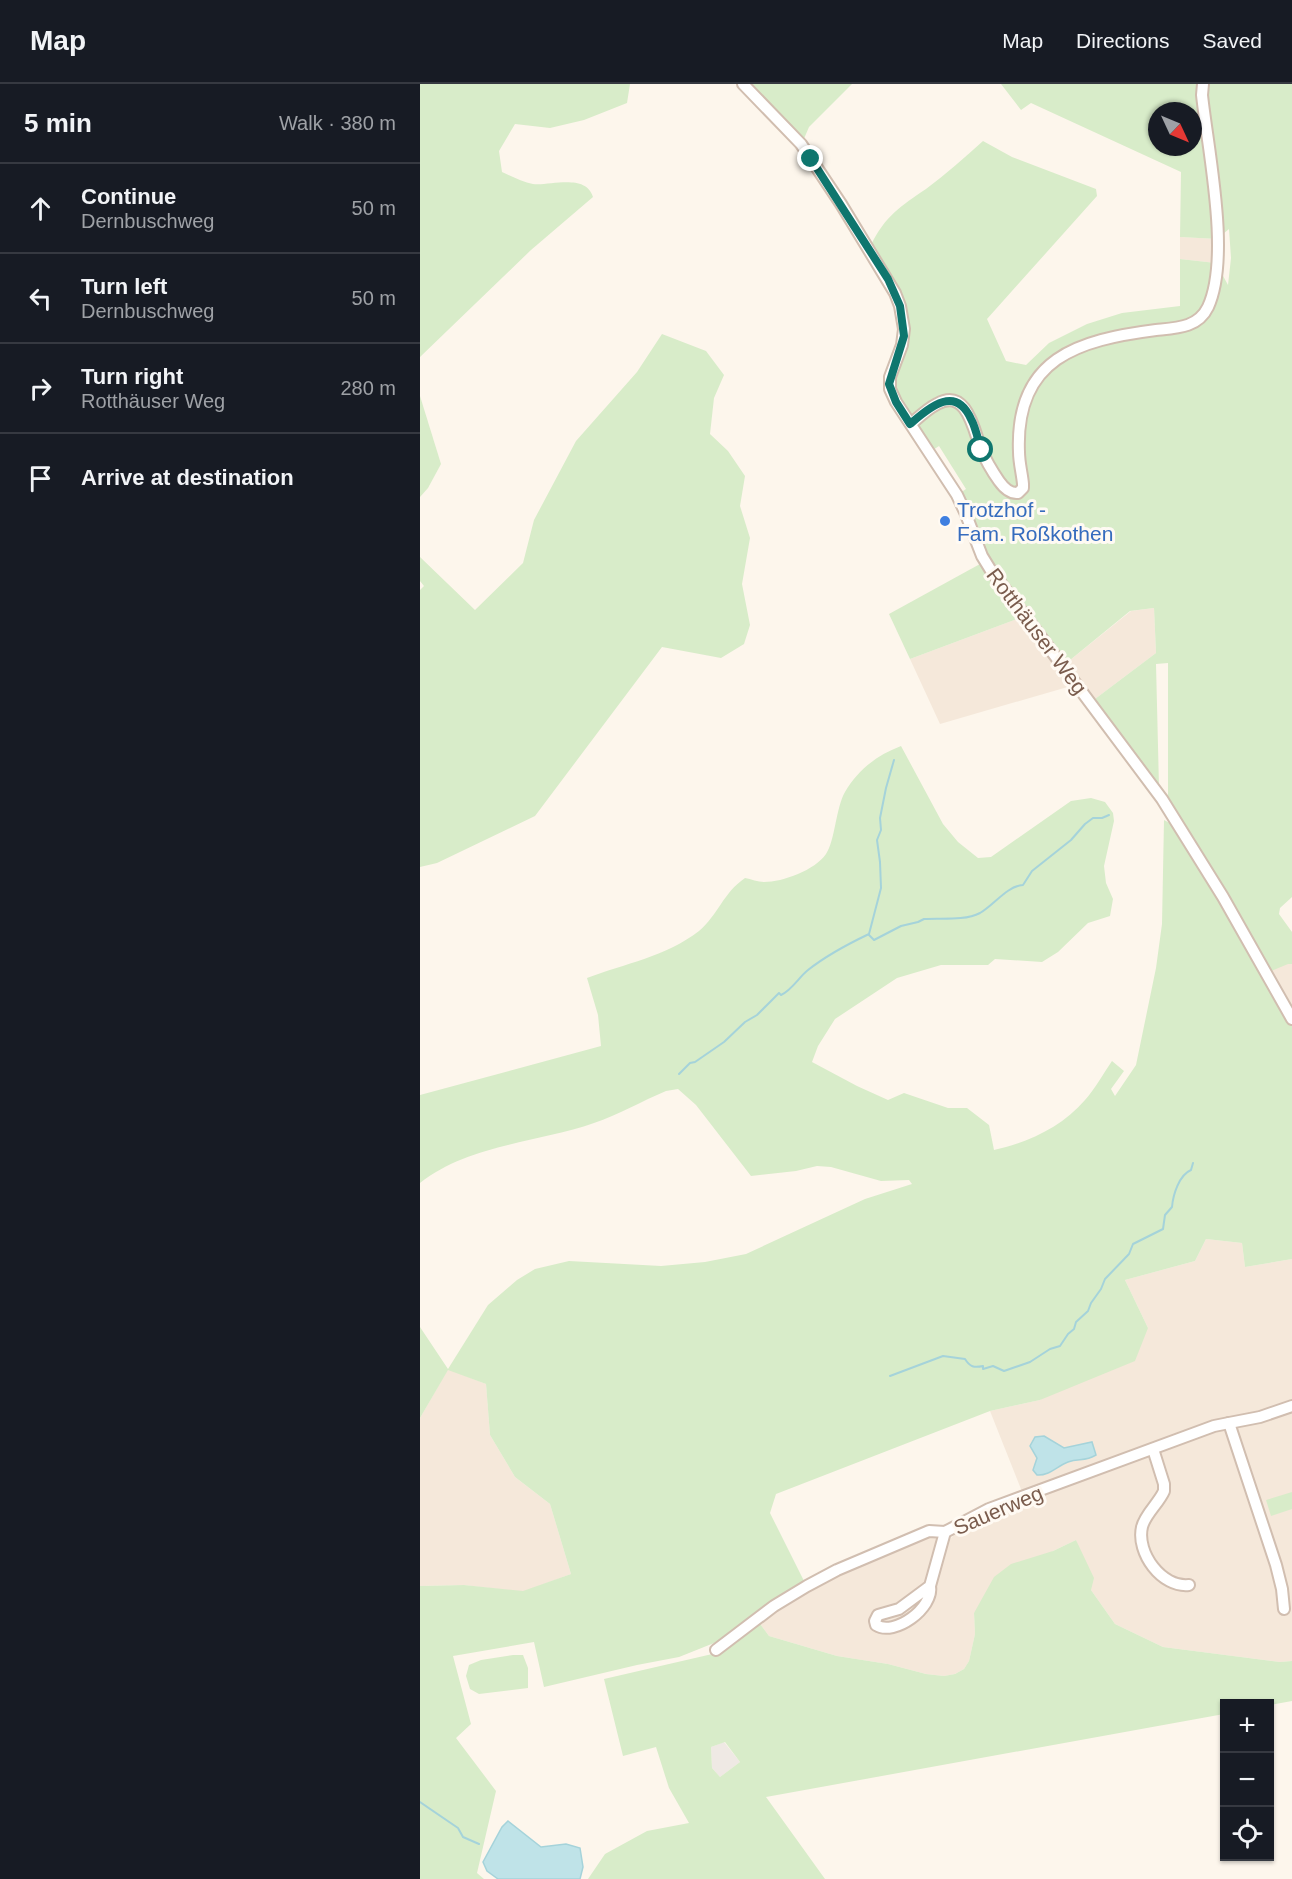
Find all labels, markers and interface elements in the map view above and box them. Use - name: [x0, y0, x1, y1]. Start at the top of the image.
- text: Map: [30, 25, 86, 56]
- text: Map: [1002, 29, 1043, 52]
- text: Directions: [1076, 29, 1169, 52]
- text: Saved: [1202, 29, 1262, 52]
- north arrow: [1148, 102, 1202, 156]
- text: 5 min: [24, 108, 92, 138]
- text: Walk · 380 m: [279, 112, 396, 134]
- route end: [797, 145, 823, 171]
- text: Continue: [81, 184, 176, 209]
- icon: ahead: [24, 192, 57, 225]
- text: 50 m: [352, 197, 396, 219]
- text: Dernbuschweg: [81, 210, 214, 232]
- text: Turn left: [81, 274, 167, 299]
- icon: left: [24, 282, 57, 315]
- text: 50 m: [352, 287, 396, 309]
- text: Dernbuschweg: [81, 300, 214, 322]
- text: Turn right: [81, 364, 183, 389]
- icon: right: [24, 372, 57, 405]
- text: 280 m: [340, 377, 396, 399]
- text: Rotthäuser Weg: [81, 390, 225, 412]
- route start: [967, 436, 993, 462]
- icon: arrive: [24, 462, 57, 495]
- text: Arrive at destination: [81, 465, 294, 490]
- place label: Trotzhof - Fam. Roßkothen: [957, 498, 1113, 545]
- marker: Trotzhof - Fam. Roßkothen: [938, 514, 952, 528]
- street label: Rotthäuser Weg: [982, 564, 1092, 698]
- street label: Sauerweg: [950, 1481, 1046, 1539]
- map controls: [1220, 1699, 1274, 1861]
- button: +: [1220, 1699, 1274, 1753]
- button: −: [1220, 1753, 1274, 1807]
- button: locate: [1220, 1807, 1274, 1861]

